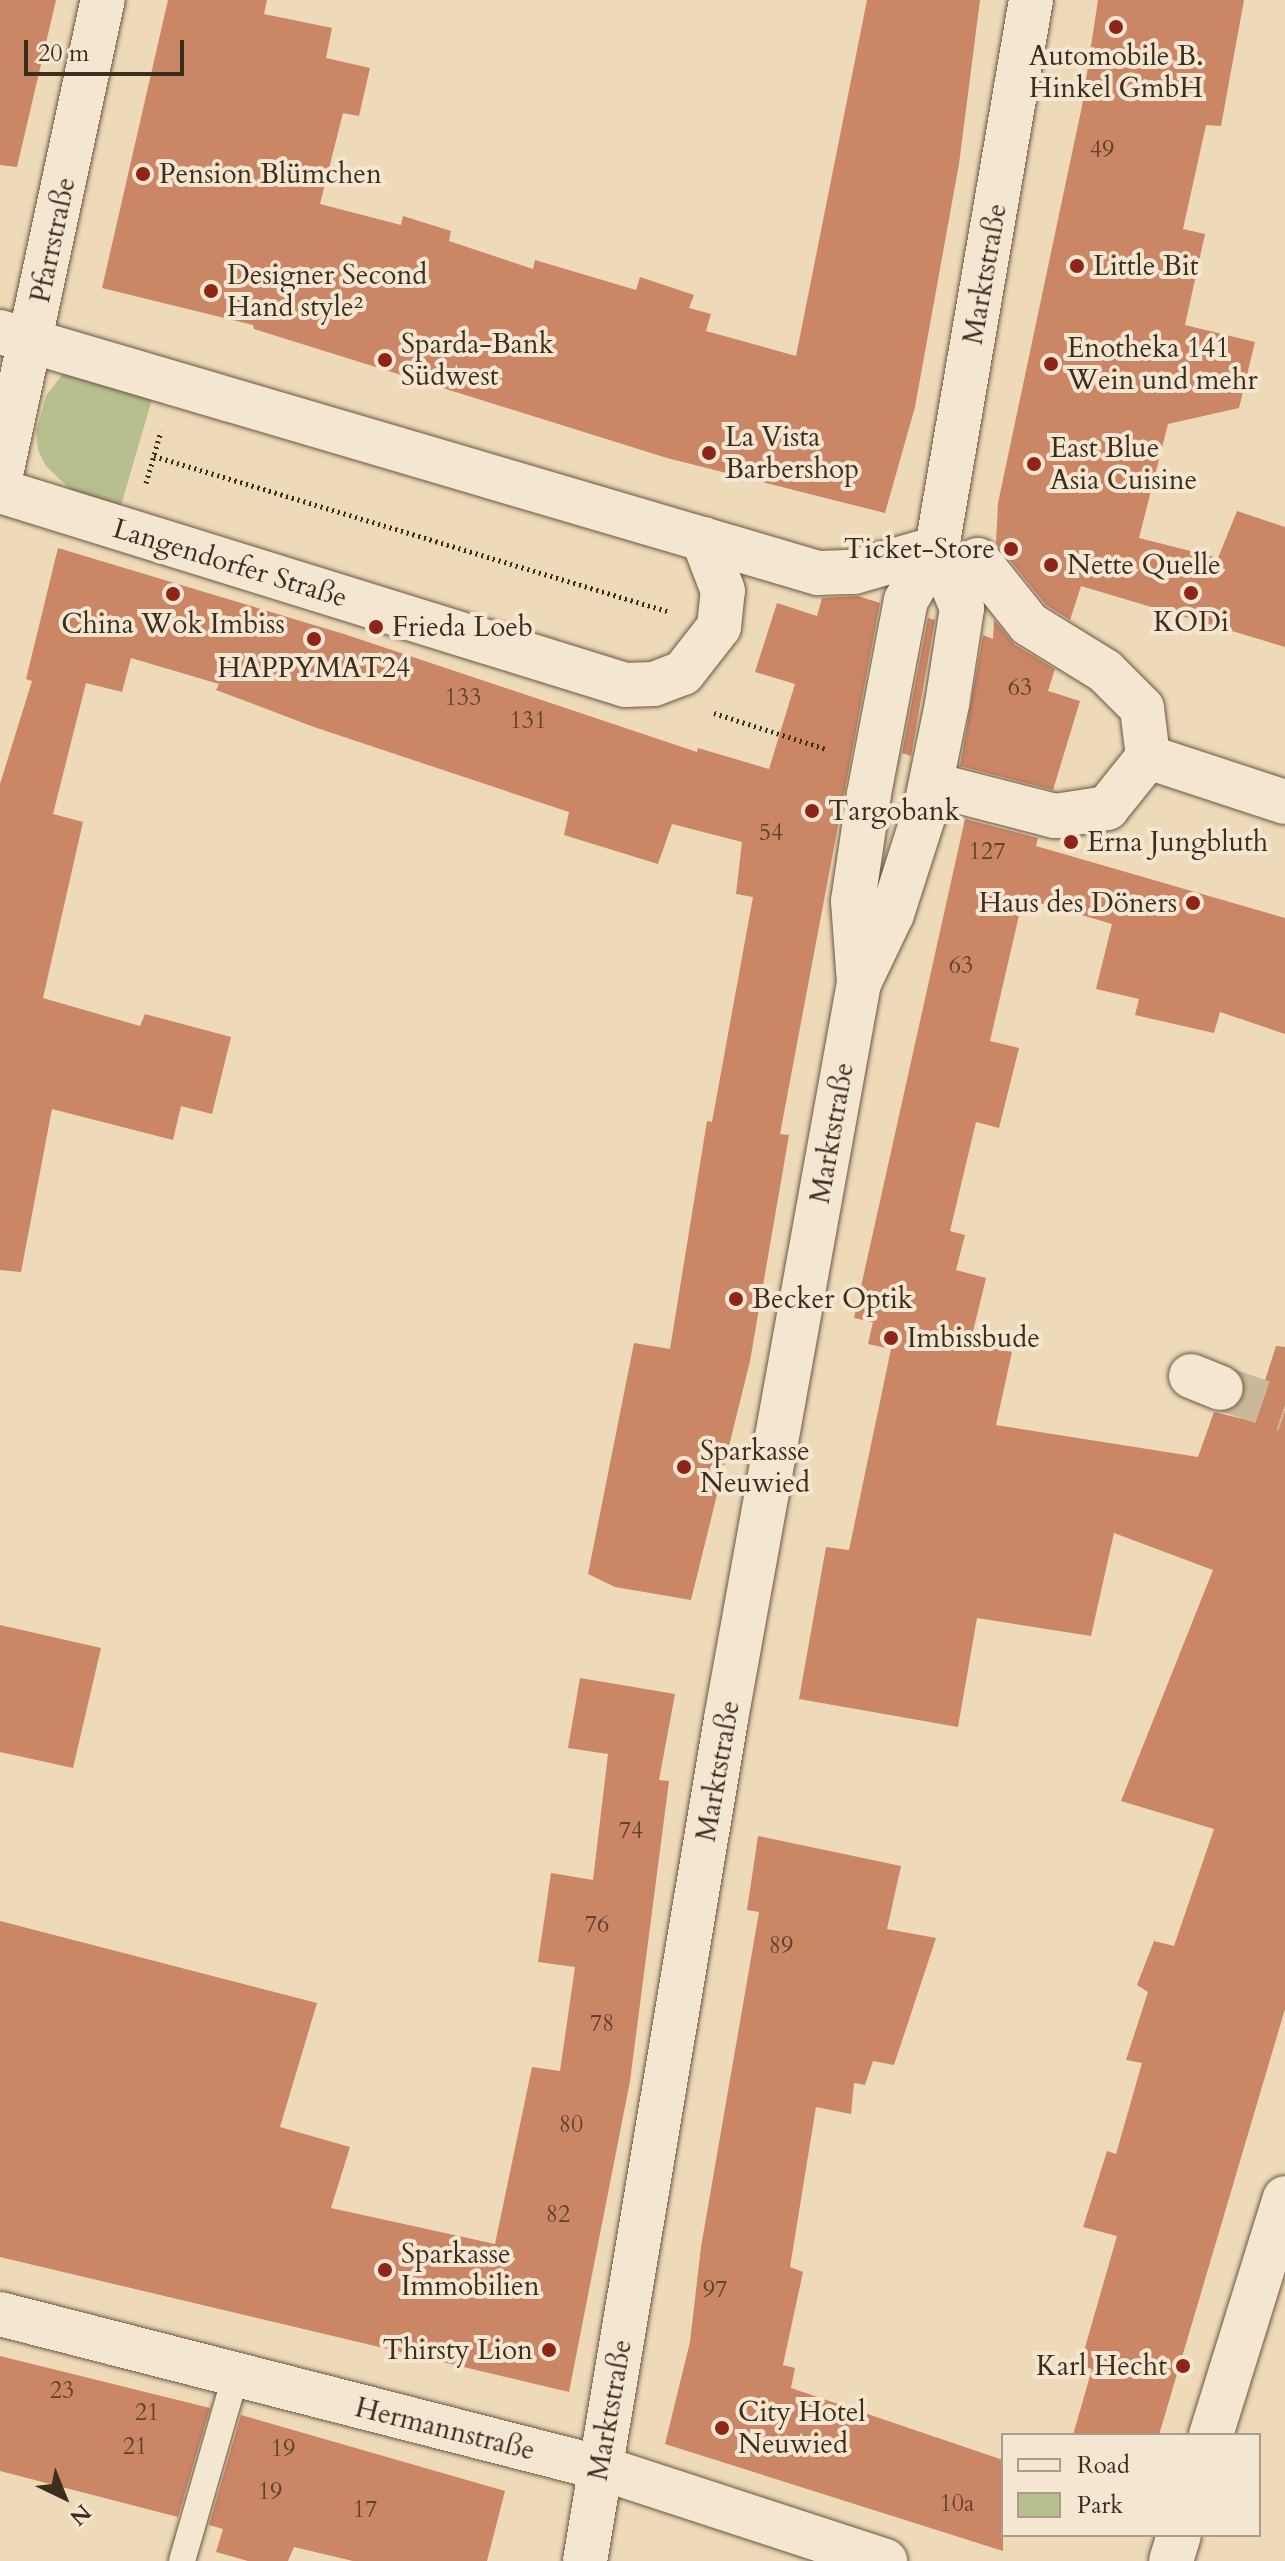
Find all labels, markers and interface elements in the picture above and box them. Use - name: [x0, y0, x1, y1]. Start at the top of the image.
- marker: Automobile B. Hinkel GmbH: [1107, 18, 1125, 36]
- scale bar: [28, 24, 188, 74]
- text: 20 m: [38, 37, 89, 70]
- place label: Automobile B. Hinkel GmbH: [1029, 39, 1203, 105]
- house number: 49: [1090, 136, 1114, 164]
- place label: Pension Blümchen: [159, 157, 382, 191]
- marker: Pension Blümchen: [134, 165, 152, 183]
- street label: Pfarrstraße: [23, 174, 83, 306]
- street label: Marktstraße: [956, 201, 1014, 347]
- place label: Little Bit: [1093, 249, 1199, 283]
- marker: Little Bit: [1068, 257, 1086, 275]
- place label: Designer Second Hand style²: [227, 258, 427, 324]
- marker: Designer Second Hand style²: [202, 282, 220, 300]
- place label: Sparda-Bank Südwest: [401, 327, 554, 393]
- place label: Enotheka 141 Wein und mehr: [1067, 331, 1258, 397]
- marker: Sparda-Bank Südwest: [376, 351, 394, 369]
- marker: Enotheka 141 Wein und mehr: [1042, 355, 1060, 373]
- place label: La Vista Barbershop: [725, 420, 859, 486]
- place label: East Blue Asia Cuisine: [1050, 431, 1197, 497]
- marker: La Vista Barbershop: [700, 444, 718, 462]
- marker: East Blue Asia Cuisine: [1025, 455, 1043, 473]
- street label: Langendorfer Straße: [109, 511, 351, 615]
- place label: Ticket-Store: [844, 532, 995, 566]
- marker: Ticket-Store: [1002, 540, 1020, 558]
- place label: Nette Quelle: [1067, 548, 1221, 582]
- marker: Nette Quelle: [1042, 556, 1060, 574]
- marker: KODi: [1182, 584, 1200, 602]
- marker: China Wok Imbiss: [164, 585, 182, 603]
- place label: KODi: [1153, 605, 1229, 639]
- place label: China Wok Imbiss: [61, 607, 285, 641]
- place label: Frieda Loeb: [392, 610, 533, 644]
- marker: Frieda Loeb: [367, 618, 385, 636]
- marker: HAPPYMAT24: [305, 630, 323, 648]
- place label: HAPPYMAT24: [218, 651, 410, 685]
- house number: 63: [1008, 674, 1032, 702]
- house number: 133: [445, 684, 481, 712]
- house number: 131: [510, 707, 546, 735]
- place label: Targobank: [828, 794, 960, 828]
- marker: Targobank: [803, 802, 821, 820]
- house number: 54: [759, 819, 783, 847]
- place label: Erna Jungbluth: [1087, 825, 1268, 859]
- marker: Erna Jungbluth: [1062, 833, 1080, 851]
- house number: 127: [969, 838, 1005, 866]
- place label: Haus des Döners: [979, 886, 1177, 920]
- marker: Haus des Döners: [1184, 894, 1202, 912]
- house number: 63: [949, 952, 973, 980]
- street label: Marktstraße: [803, 1060, 861, 1206]
- place label: Becker Optik: [752, 1282, 913, 1316]
- marker: Becker Optik: [727, 1290, 745, 1308]
- place label: Imbissbude: [907, 1321, 1040, 1355]
- marker: Imbissbude: [882, 1329, 900, 1347]
- place label: Sparkasse Neuwied: [700, 1434, 810, 1500]
- marker: Sparkasse Neuwied: [675, 1458, 693, 1476]
- street label: Marktstraße: [689, 1698, 747, 1844]
- house number: 74: [619, 1817, 643, 1845]
- house number: 76: [585, 1911, 609, 1939]
- house number: 89: [769, 1932, 793, 1960]
- house number: 78: [590, 2010, 614, 2038]
- house number: 80: [559, 2111, 583, 2139]
- house number: 82: [546, 2201, 570, 2229]
- place label: Sparkasse Immobilien: [401, 2237, 540, 2303]
- marker: Sparkasse Immobilien: [376, 2261, 394, 2279]
- house number: 97: [703, 2276, 727, 2304]
- place label: Thirsty Lion: [383, 2333, 533, 2367]
- street label: Marktstraße: [581, 2337, 639, 2483]
- marker: Thirsty Lion: [540, 2341, 558, 2359]
- place label: Karl Hecht: [1036, 2349, 1167, 2383]
- marker: Karl Hecht: [1174, 2357, 1192, 2375]
- house number: 23: [50, 2377, 74, 2405]
- street label: Hermannstraße: [352, 2390, 538, 2468]
- place label: City Hotel Neuwied: [738, 2395, 866, 2461]
- house number: 21: [135, 2399, 159, 2427]
- marker: City Hotel Neuwied: [713, 2419, 731, 2437]
- house number: 21: [123, 2433, 147, 2461]
- legend: [1001, 2433, 1261, 2537]
- house number: 19: [271, 2435, 295, 2463]
- text: Road: [1077, 2449, 1130, 2482]
- north arrow: [24, 2457, 104, 2537]
- house number: 19: [258, 2478, 282, 2506]
- text: Park: [1077, 2489, 1123, 2522]
- house number: 10a: [940, 2490, 974, 2518]
- house number: 17: [353, 2496, 377, 2524]
- text: N: [63, 2497, 98, 2532]

